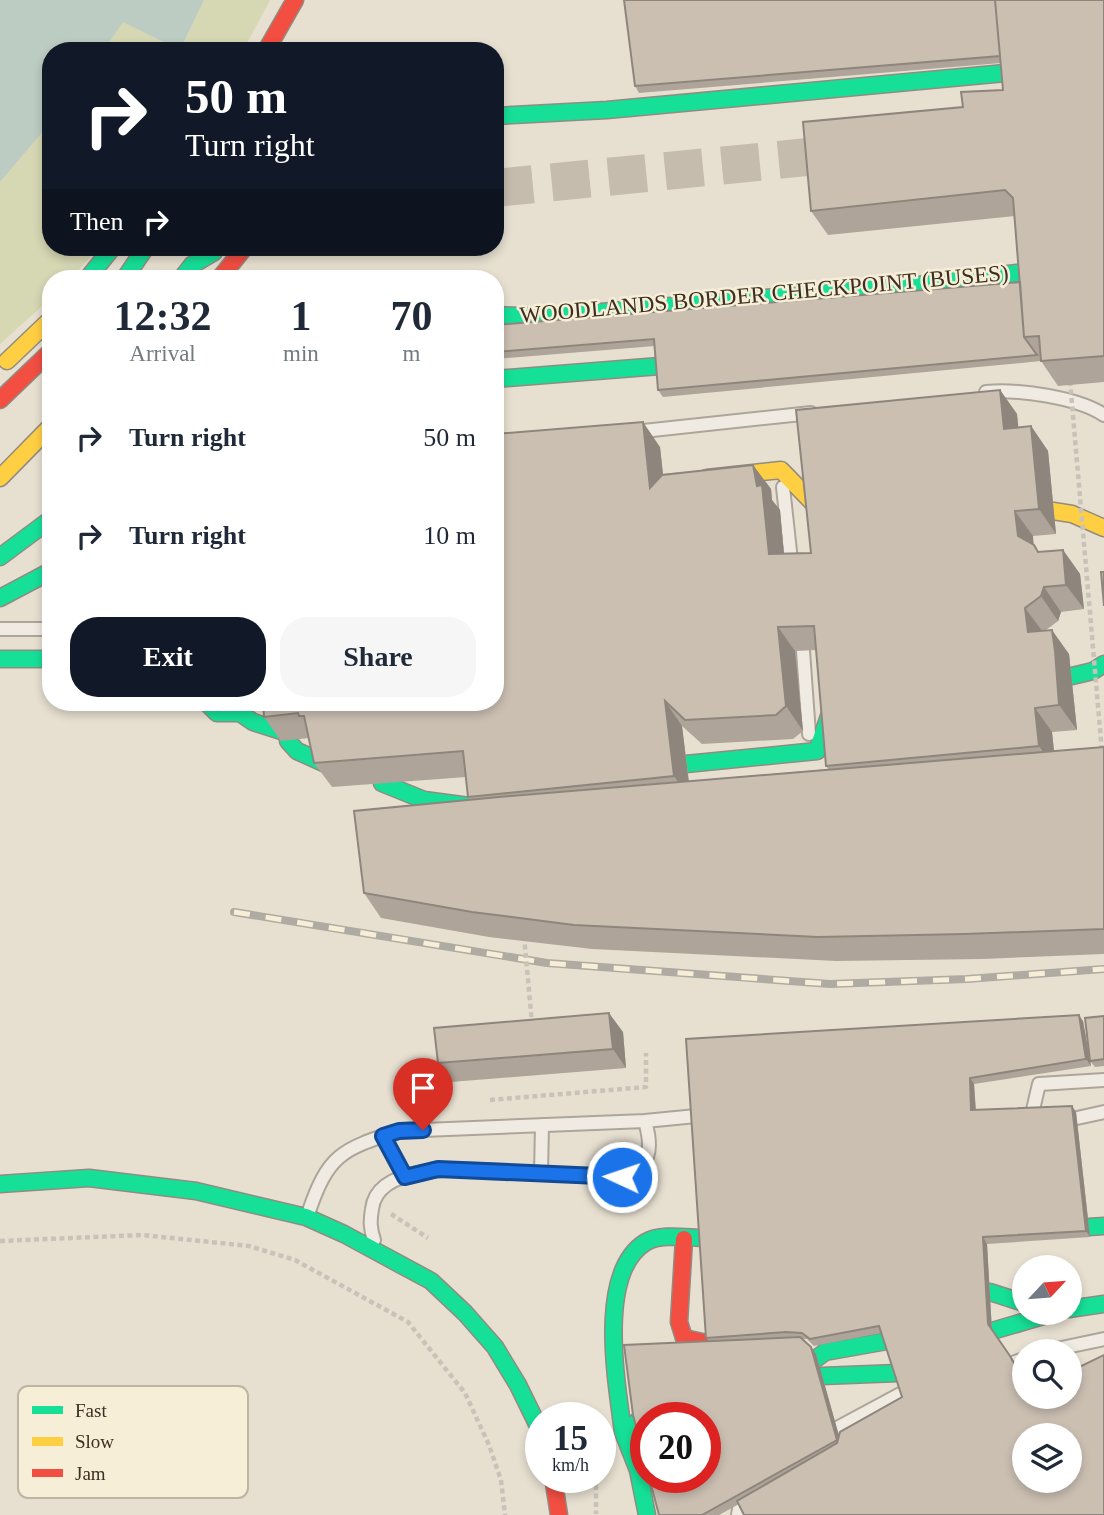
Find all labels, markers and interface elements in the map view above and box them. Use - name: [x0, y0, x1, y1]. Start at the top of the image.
- text: 50 m: [185, 69, 287, 124]
- icon: right: [70, 70, 161, 161]
- text: Turn right: [185, 127, 315, 163]
- icon: right: [137, 203, 175, 241]
- text: Then: [70, 207, 123, 236]
- street label: WOODLANDS BORDER CHECKPOINT (BUSES): [518, 260, 1010, 328]
- text: 12:32: [114, 293, 212, 339]
- text: 1: [290, 293, 311, 339]
- text: 70: [390, 293, 432, 339]
- text: Arrival: [129, 341, 196, 366]
- text: min: [283, 341, 319, 366]
- text: m: [402, 341, 420, 366]
- icon: right: [70, 419, 108, 457]
- text: Turn right: [129, 423, 246, 452]
- text: 50 m: [423, 423, 476, 452]
- icon: right: [70, 517, 108, 555]
- text: Turn right: [129, 521, 246, 550]
- text: 10 m: [423, 521, 476, 550]
- button: Exit: [70, 617, 266, 697]
- button: Share: [280, 617, 476, 697]
- pin: [393, 1058, 453, 1130]
- icon: arrive: [404, 1069, 442, 1107]
- position arrow: [585, 1140, 659, 1214]
- north arrow: [1012, 1255, 1082, 1325]
- map controls: [1012, 1255, 1082, 1493]
- button: search: [1012, 1339, 1082, 1409]
- legend: [18, 1386, 248, 1498]
- text: Fast: [75, 1400, 107, 1421]
- speed limit sign: 20: [630, 1402, 721, 1493]
- text: 15: [553, 1419, 588, 1458]
- button: layers: [1012, 1423, 1082, 1493]
- text: Slow: [75, 1431, 114, 1452]
- text: km/h: [552, 1455, 589, 1475]
- text: Jam: [75, 1463, 106, 1484]

